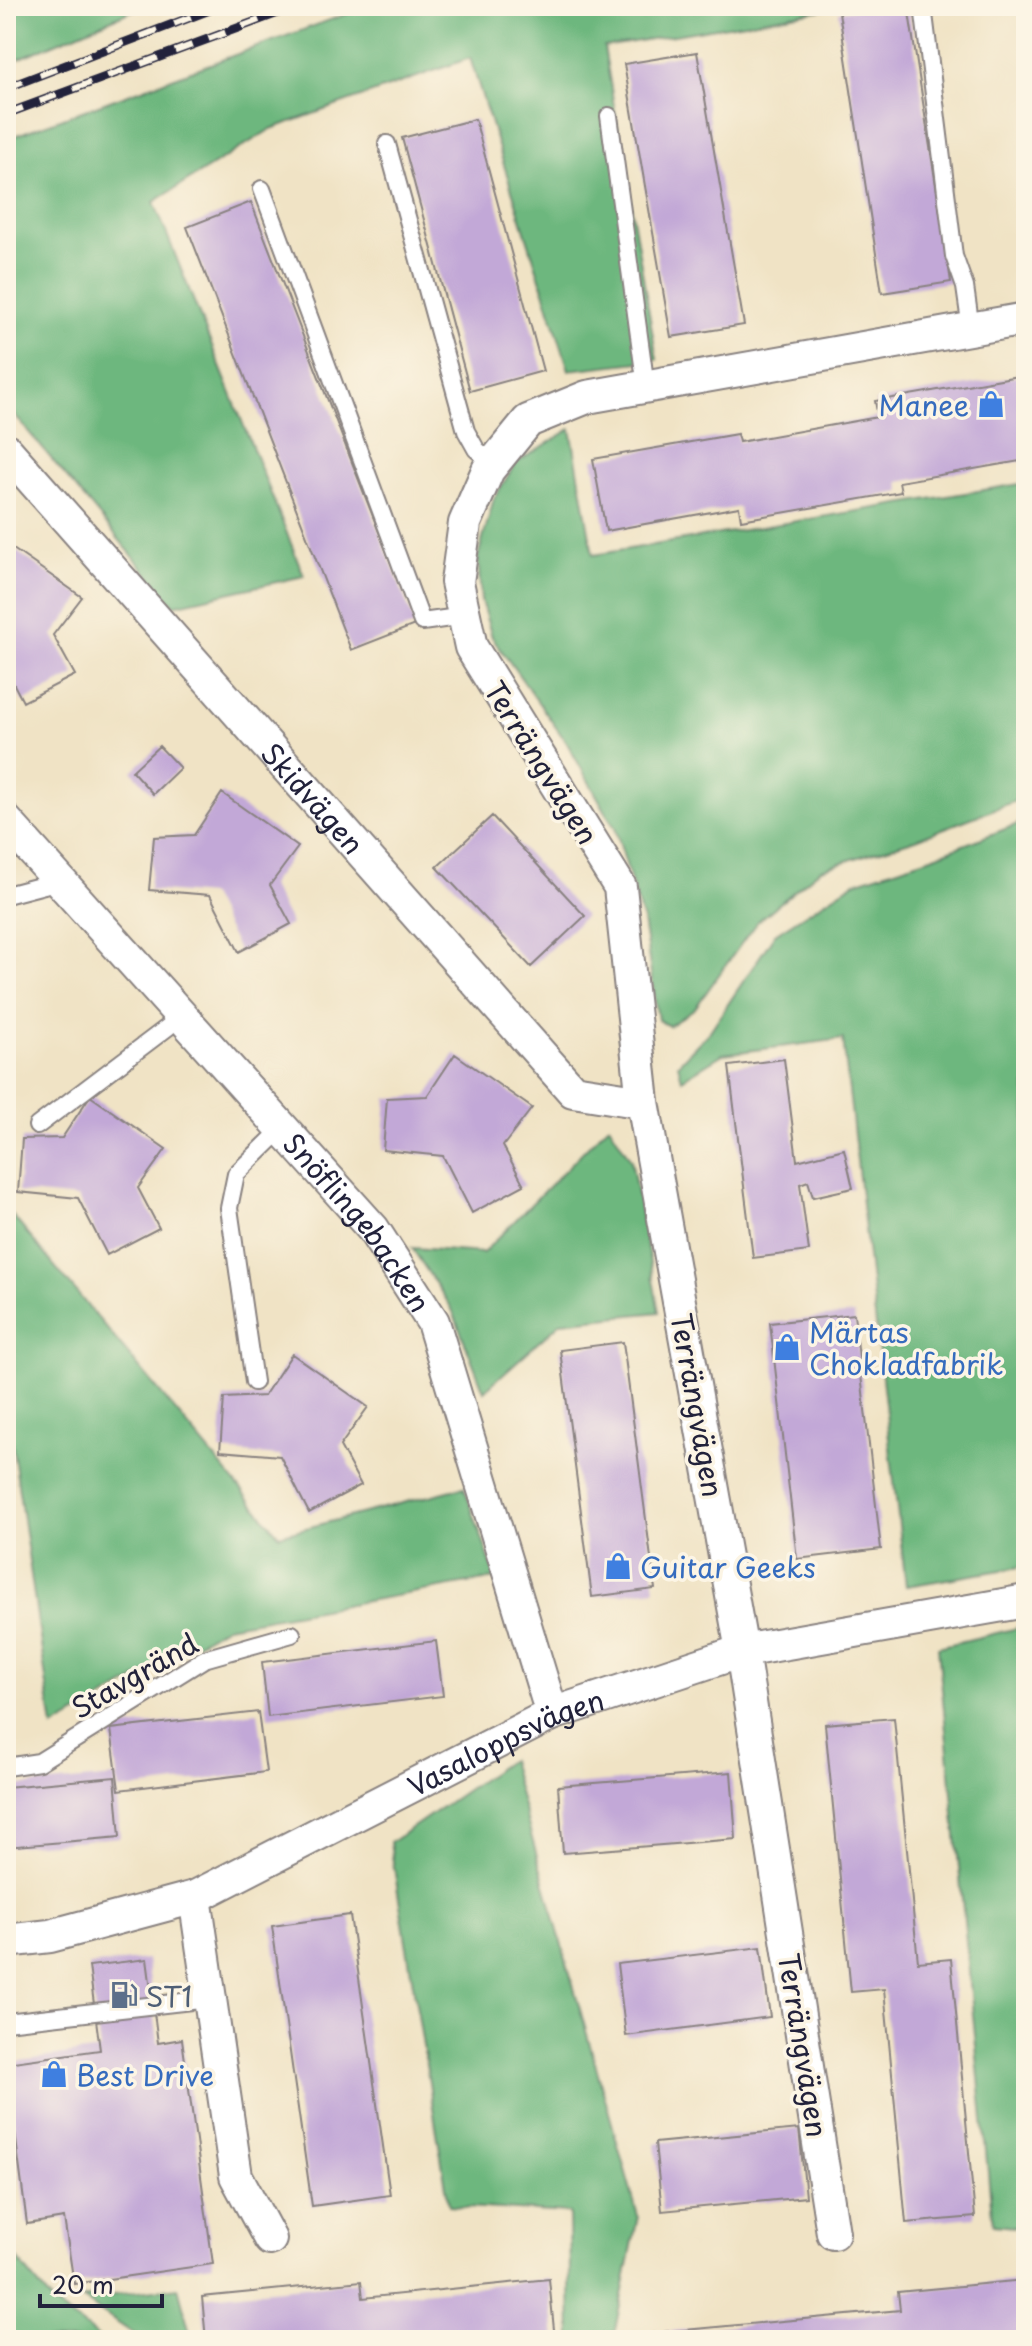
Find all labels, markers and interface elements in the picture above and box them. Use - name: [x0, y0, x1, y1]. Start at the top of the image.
- place label: Manee: [878, 383, 969, 426]
- shop icon: Manee: [976, 389, 1006, 419]
- street label: Terrängvägen: [474, 672, 610, 852]
- street label: Skidvägen: [252, 732, 375, 863]
- street label: Snöflingebacken: [274, 1122, 442, 1320]
- street label: Terrängvägen: [661, 1310, 735, 1500]
- place label: Märtas Chokladfabrik: [809, 1310, 1003, 1385]
- shop icon: Märtas Chokladfabrik: [772, 1332, 802, 1362]
- place label: Guitar Geeks: [640, 1545, 816, 1588]
- shop icon: Guitar Geeks: [603, 1551, 633, 1581]
- street label: Stavgränd: [62, 1621, 206, 1729]
- street label: Vasaloppsvägen: [400, 1677, 609, 1806]
- street label: Terrängvägen: [768, 1950, 840, 2140]
- place label: ST1: [146, 1974, 192, 2017]
- fuel station icon: ST1: [109, 1980, 139, 2010]
- place label: Best Drive: [76, 2053, 214, 2096]
- shop icon: Best Drive: [39, 2059, 69, 2089]
- scale bar: [40, 2258, 162, 2308]
- text: 20 m: [52, 2266, 114, 2302]

